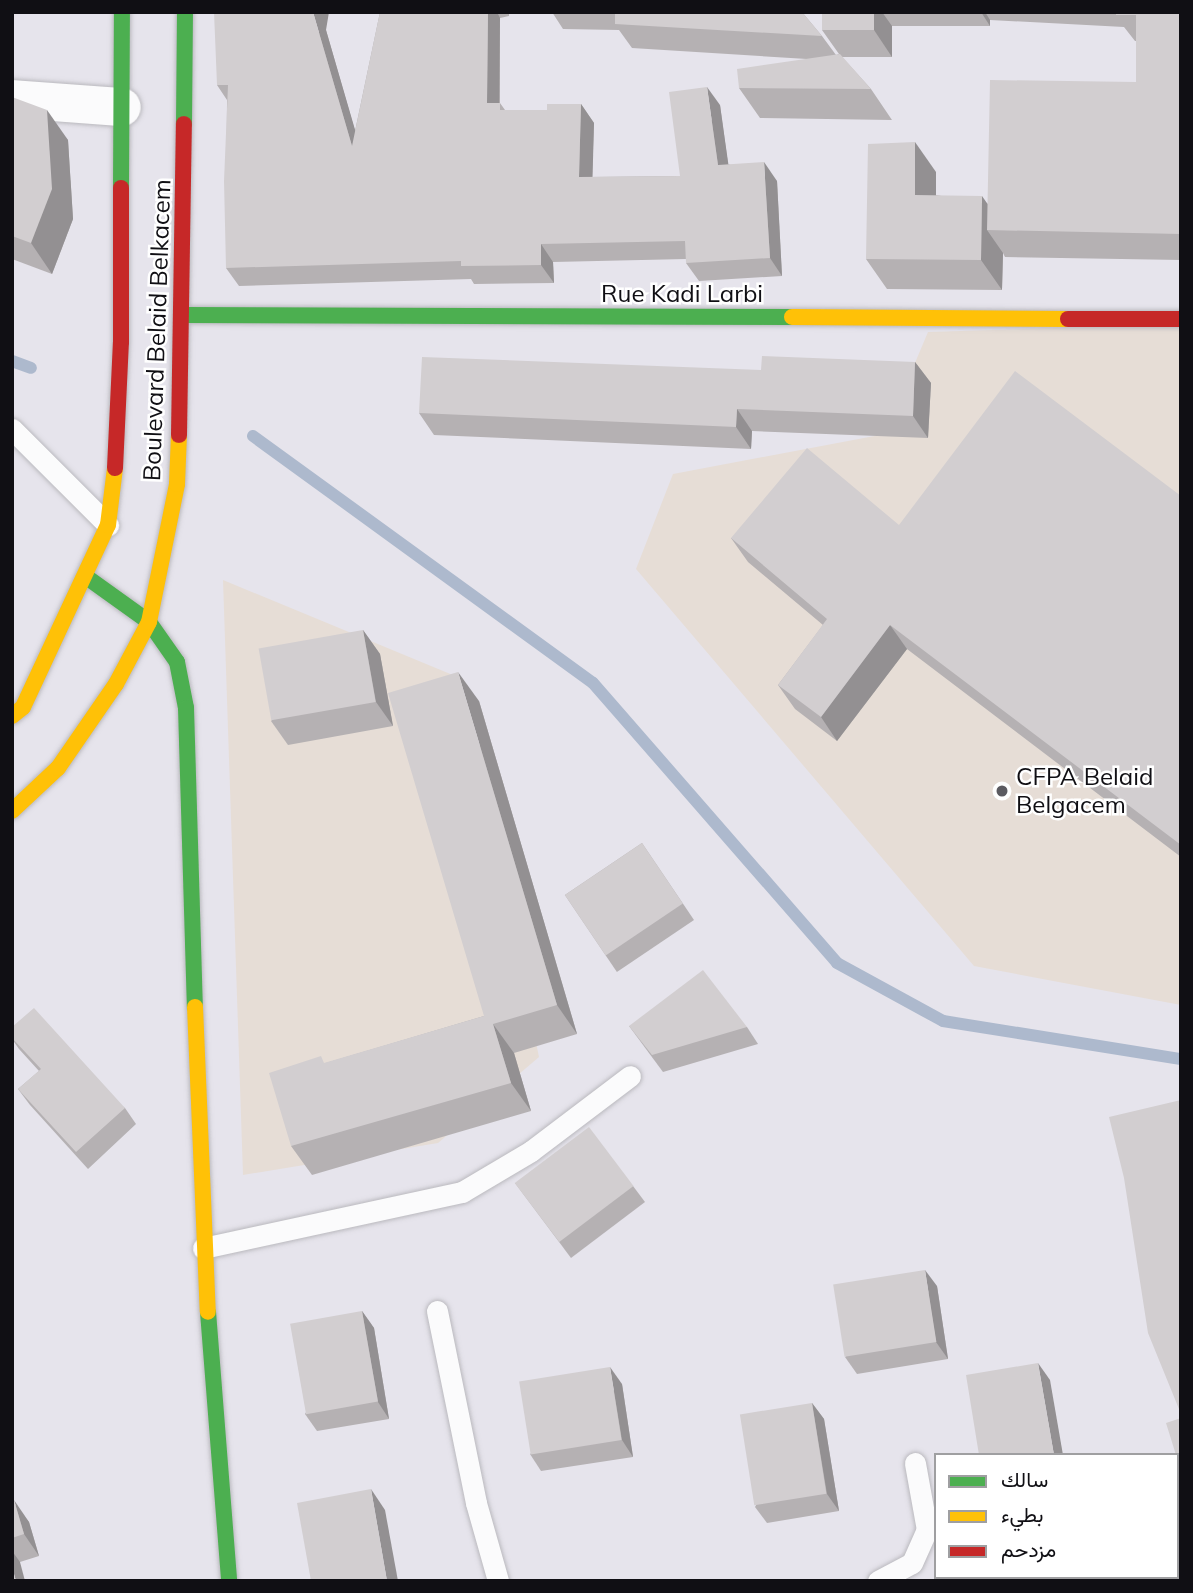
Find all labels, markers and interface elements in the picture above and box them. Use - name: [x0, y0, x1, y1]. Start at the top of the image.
- street label: Boulevard Belaid Belkacem: [137, 179, 177, 481]
- street label: Rue Kadi Larbi: [601, 280, 763, 308]
- place label: CFPA Belaid Belgacem: [1016, 763, 1153, 819]
- marker: CFPA Belaid Belgacem: [994, 783, 1010, 799]
- legend: [934, 1453, 1179, 1579]
- text: سالك: [1001, 1466, 1048, 1492]
- text: بطيء: [1001, 1501, 1044, 1527]
- text: مزدحم: [1001, 1536, 1056, 1562]

